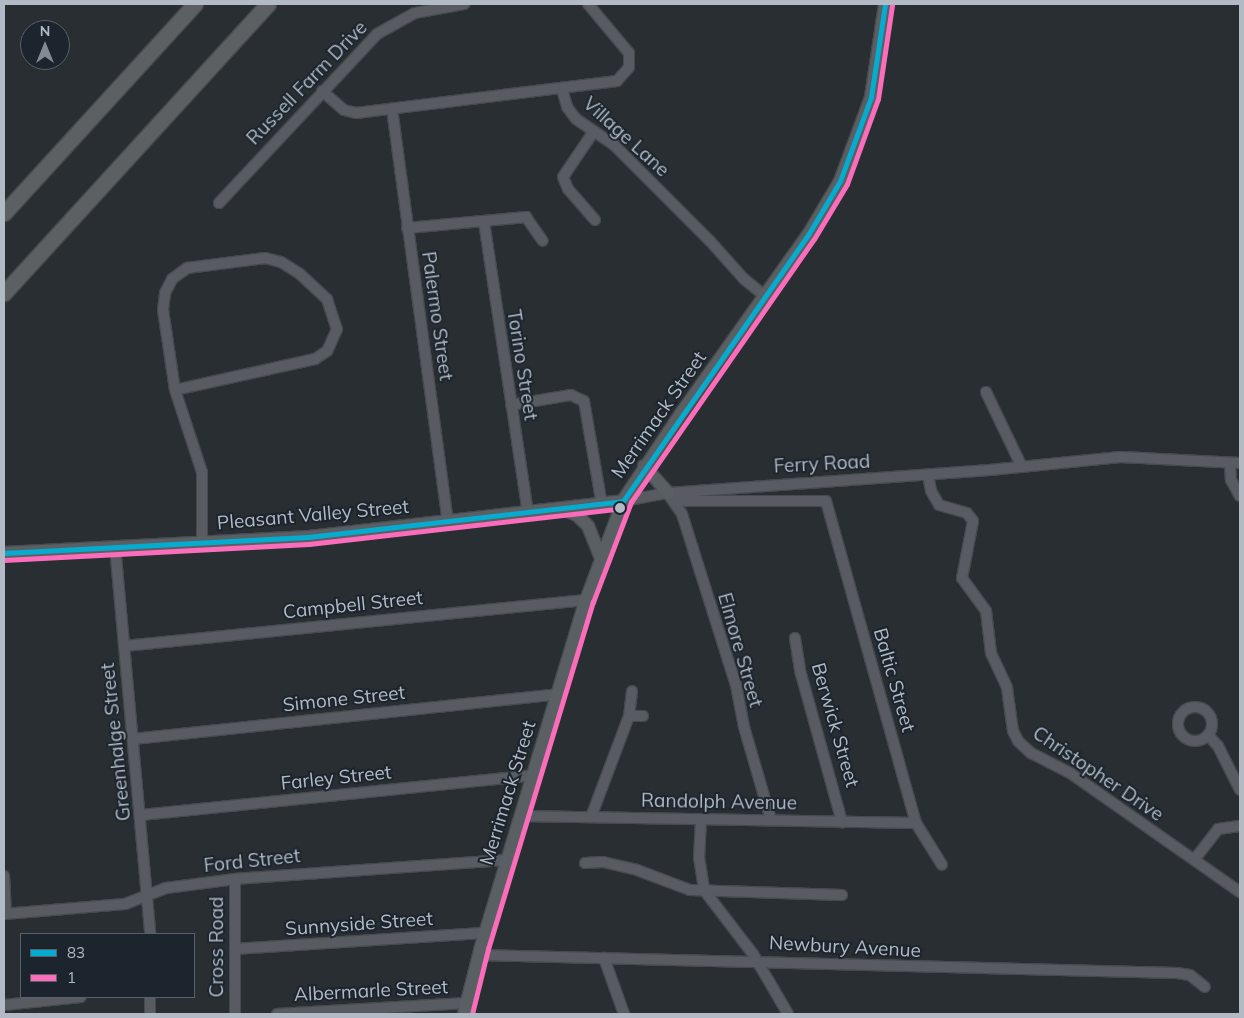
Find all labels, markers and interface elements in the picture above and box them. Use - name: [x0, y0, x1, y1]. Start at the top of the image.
- street label: Russell Farm Drive: [242, 16, 372, 150]
- north arrow: [20, 20, 70, 70]
- text: N: [40, 22, 50, 40]
- street label: Village Lane: [578, 92, 674, 182]
- street label: Palermo Street: [417, 250, 457, 382]
- street label: Torino Street: [502, 308, 542, 422]
- street label: Merrimack Street: [607, 347, 711, 483]
- street label: Ferry Road: [773, 450, 871, 478]
- street label: Pleasant Valley Street: [216, 495, 410, 535]
- unlabelled marker: [615, 503, 625, 513]
- street label: Campbell Street: [282, 586, 424, 624]
- street label: Elmore Street: [713, 590, 767, 710]
- street label: Baltic Street: [868, 625, 920, 735]
- street label: Berwick Street: [806, 660, 864, 790]
- street label: Greenhalge Street: [96, 662, 136, 822]
- street label: Simone Street: [282, 681, 406, 717]
- street label: Merrimack Street: [475, 718, 541, 868]
- street label: Christopher Drive: [1028, 722, 1168, 826]
- street label: Farley Street: [280, 761, 392, 795]
- street label: Randolph Avenue: [641, 789, 797, 815]
- street label: Ford Street: [203, 845, 301, 877]
- street label: Cross Road: [206, 896, 228, 998]
- street label: Sunnyside Street: [284, 907, 434, 941]
- street label: Newbury Avenue: [769, 932, 921, 962]
- legend: [20, 933, 195, 998]
- text: 83: [67, 943, 85, 962]
- text: 1: [67, 968, 76, 987]
- street label: Albermarle Street: [293, 976, 449, 1006]

